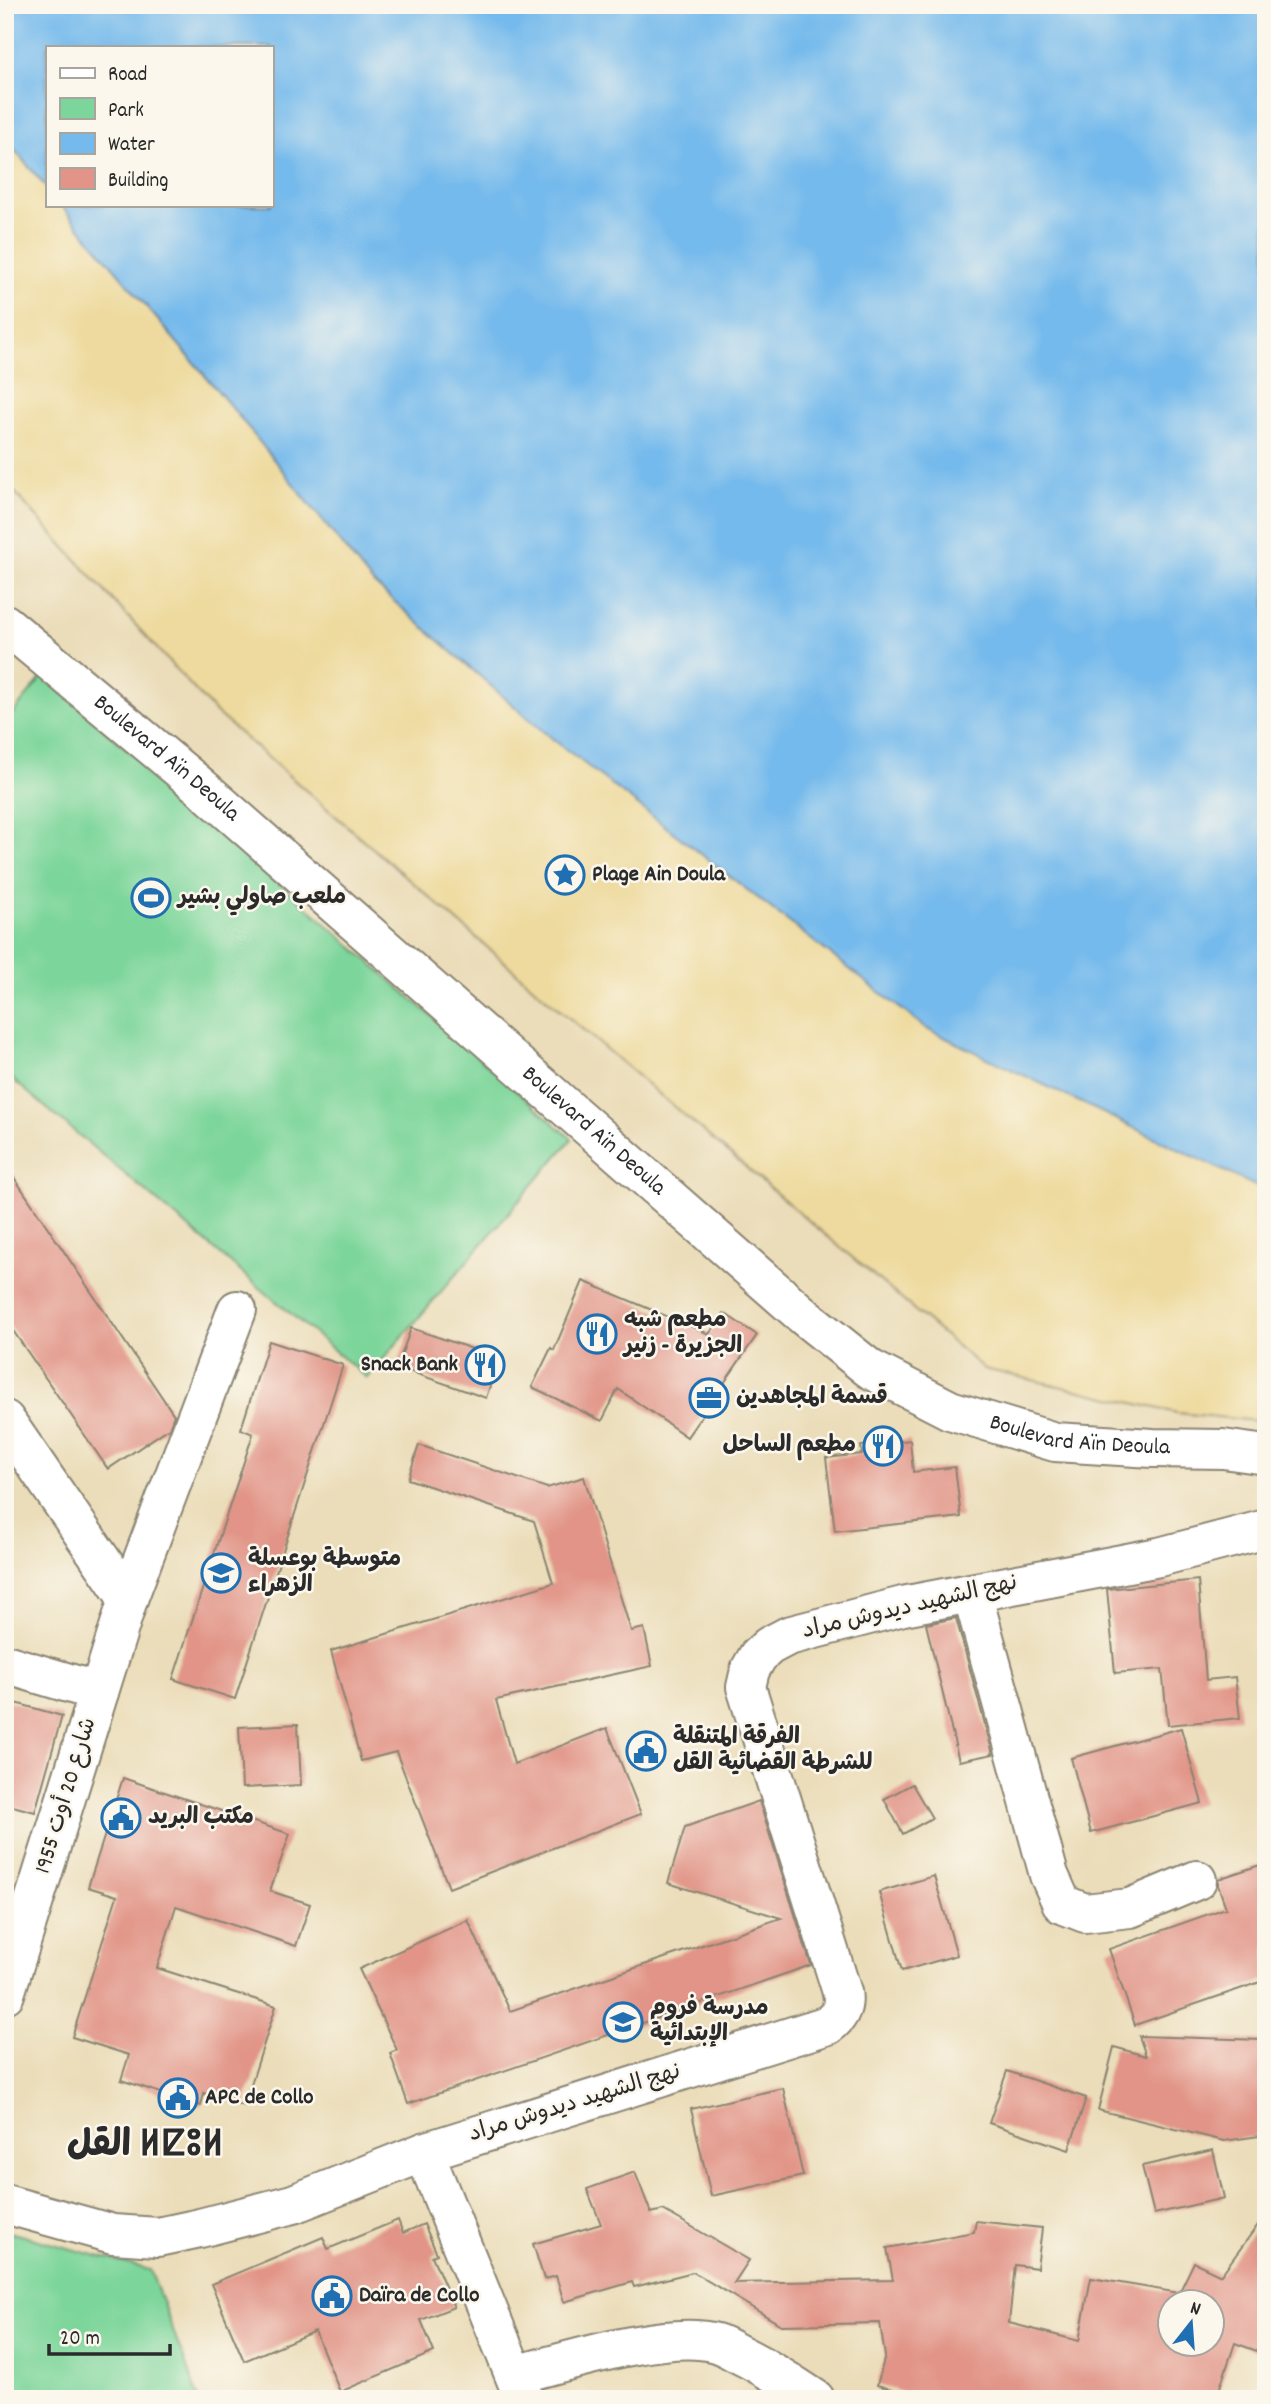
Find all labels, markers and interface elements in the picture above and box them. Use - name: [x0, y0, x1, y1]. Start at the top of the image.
- legend: [46, 46, 273, 206]
- text: Road: [108, 61, 147, 91]
- text: Park: [108, 97, 144, 127]
- text: Water: [108, 131, 155, 161]
- text: Building: [108, 167, 168, 197]
- street label: Boulevard Aïn Deoula: [86, 687, 248, 831]
- place icon: Plage Ain Doula: [544, 854, 586, 896]
- place label: Plage Ain Doula: [592, 859, 726, 892]
- sports icon: ملعب صاولي بشير: [130, 877, 172, 919]
- place label: ملعب صاولي بشير: [176, 882, 346, 916]
- street label: Boulevard Aïn Deoula: [514, 1059, 674, 1205]
- place label: مطعم شبه الجزيرة - زنير: [622, 1305, 742, 1364]
- restaurant icon: مطعم شبه الجزيرة - زنير: [576, 1313, 618, 1355]
- restaurant icon: Snack Bank: [464, 1344, 506, 1386]
- place label: Snack Bank: [361, 1349, 459, 1382]
- office icon: قسمة المجاهدين: [688, 1377, 730, 1419]
- place label: قسمة المجاهدين: [736, 1382, 888, 1415]
- street label: Boulevard Aïn Deoula: [985, 1406, 1171, 1465]
- restaurant icon: مطعم الساحل: [862, 1425, 904, 1467]
- place label: مطعم الساحل: [722, 1430, 856, 1463]
- place label: متوسطة بوعسلة الزهراء: [248, 1544, 401, 1603]
- school or university icon: متوسطة بوعسلة الزهراء: [200, 1552, 242, 1594]
- street label: نهج الشهيد ديدوش مراد: [799, 1567, 1021, 1649]
- street label: شارع 20 أوت 1955: [27, 1714, 106, 1878]
- place label: الفرقة المتنقلة للشرطة القضائية القل: [673, 1722, 872, 1781]
- public building icon: الفرقة المتنقلة للشرطة القضائية القل: [625, 1730, 667, 1772]
- public building icon: مكتب البريد: [100, 1797, 142, 1839]
- place label: مكتب البريد: [148, 1802, 254, 1835]
- place label: مدرسة فروم الإبتدائية: [650, 1993, 769, 2052]
- school or university icon: مدرسة فروم الإبتدائية: [602, 2001, 644, 2043]
- street label: نهج الشهيد ديدوش مراد: [465, 2056, 685, 2152]
- public building icon: APC de Collo: [157, 2077, 199, 2119]
- place label: APC de Collo: [205, 2082, 314, 2115]
- district label: القل ⵍⵇⵓⵍ: [67, 2121, 223, 2174]
- public building icon: Daïra de Collo: [311, 2275, 353, 2317]
- place label: Daïra de Collo: [359, 2280, 479, 2313]
- north arrow: [1156, 2288, 1226, 2358]
- text: N: [1187, 2296, 1203, 2324]
- scale bar: [49, 2313, 170, 2357]
- text: 20 m: [60, 2325, 100, 2355]

